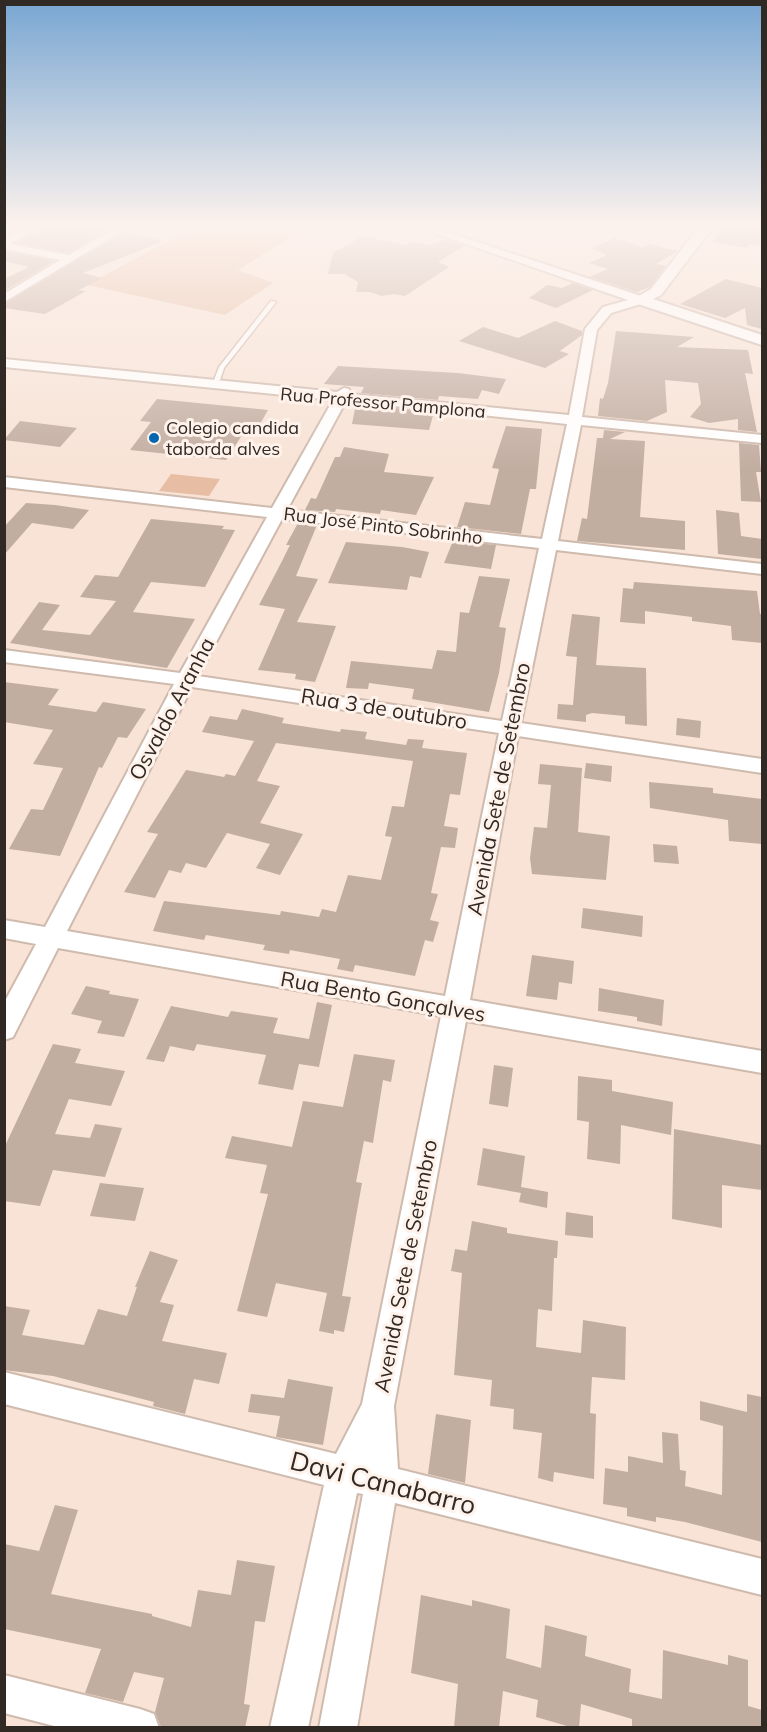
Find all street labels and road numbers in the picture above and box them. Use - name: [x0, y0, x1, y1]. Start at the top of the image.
- street label: Rua Professor Pamplona: [279, 382, 487, 423]
- street label: Rua José Pinto Sobrinho: [282, 502, 484, 549]
- street label: Osvaldo Aranha: [123, 633, 220, 784]
- street label: Avenida Sete de Setembro: [461, 660, 535, 917]
- street label: Rua 3 de outubro: [299, 682, 469, 734]
- street label: Rua Bento Gonçalves: [279, 965, 488, 1027]
- street label: Avenida Sete de Setembro: [368, 1137, 442, 1394]
- street label: Davi Canabarro: [287, 1443, 479, 1522]

